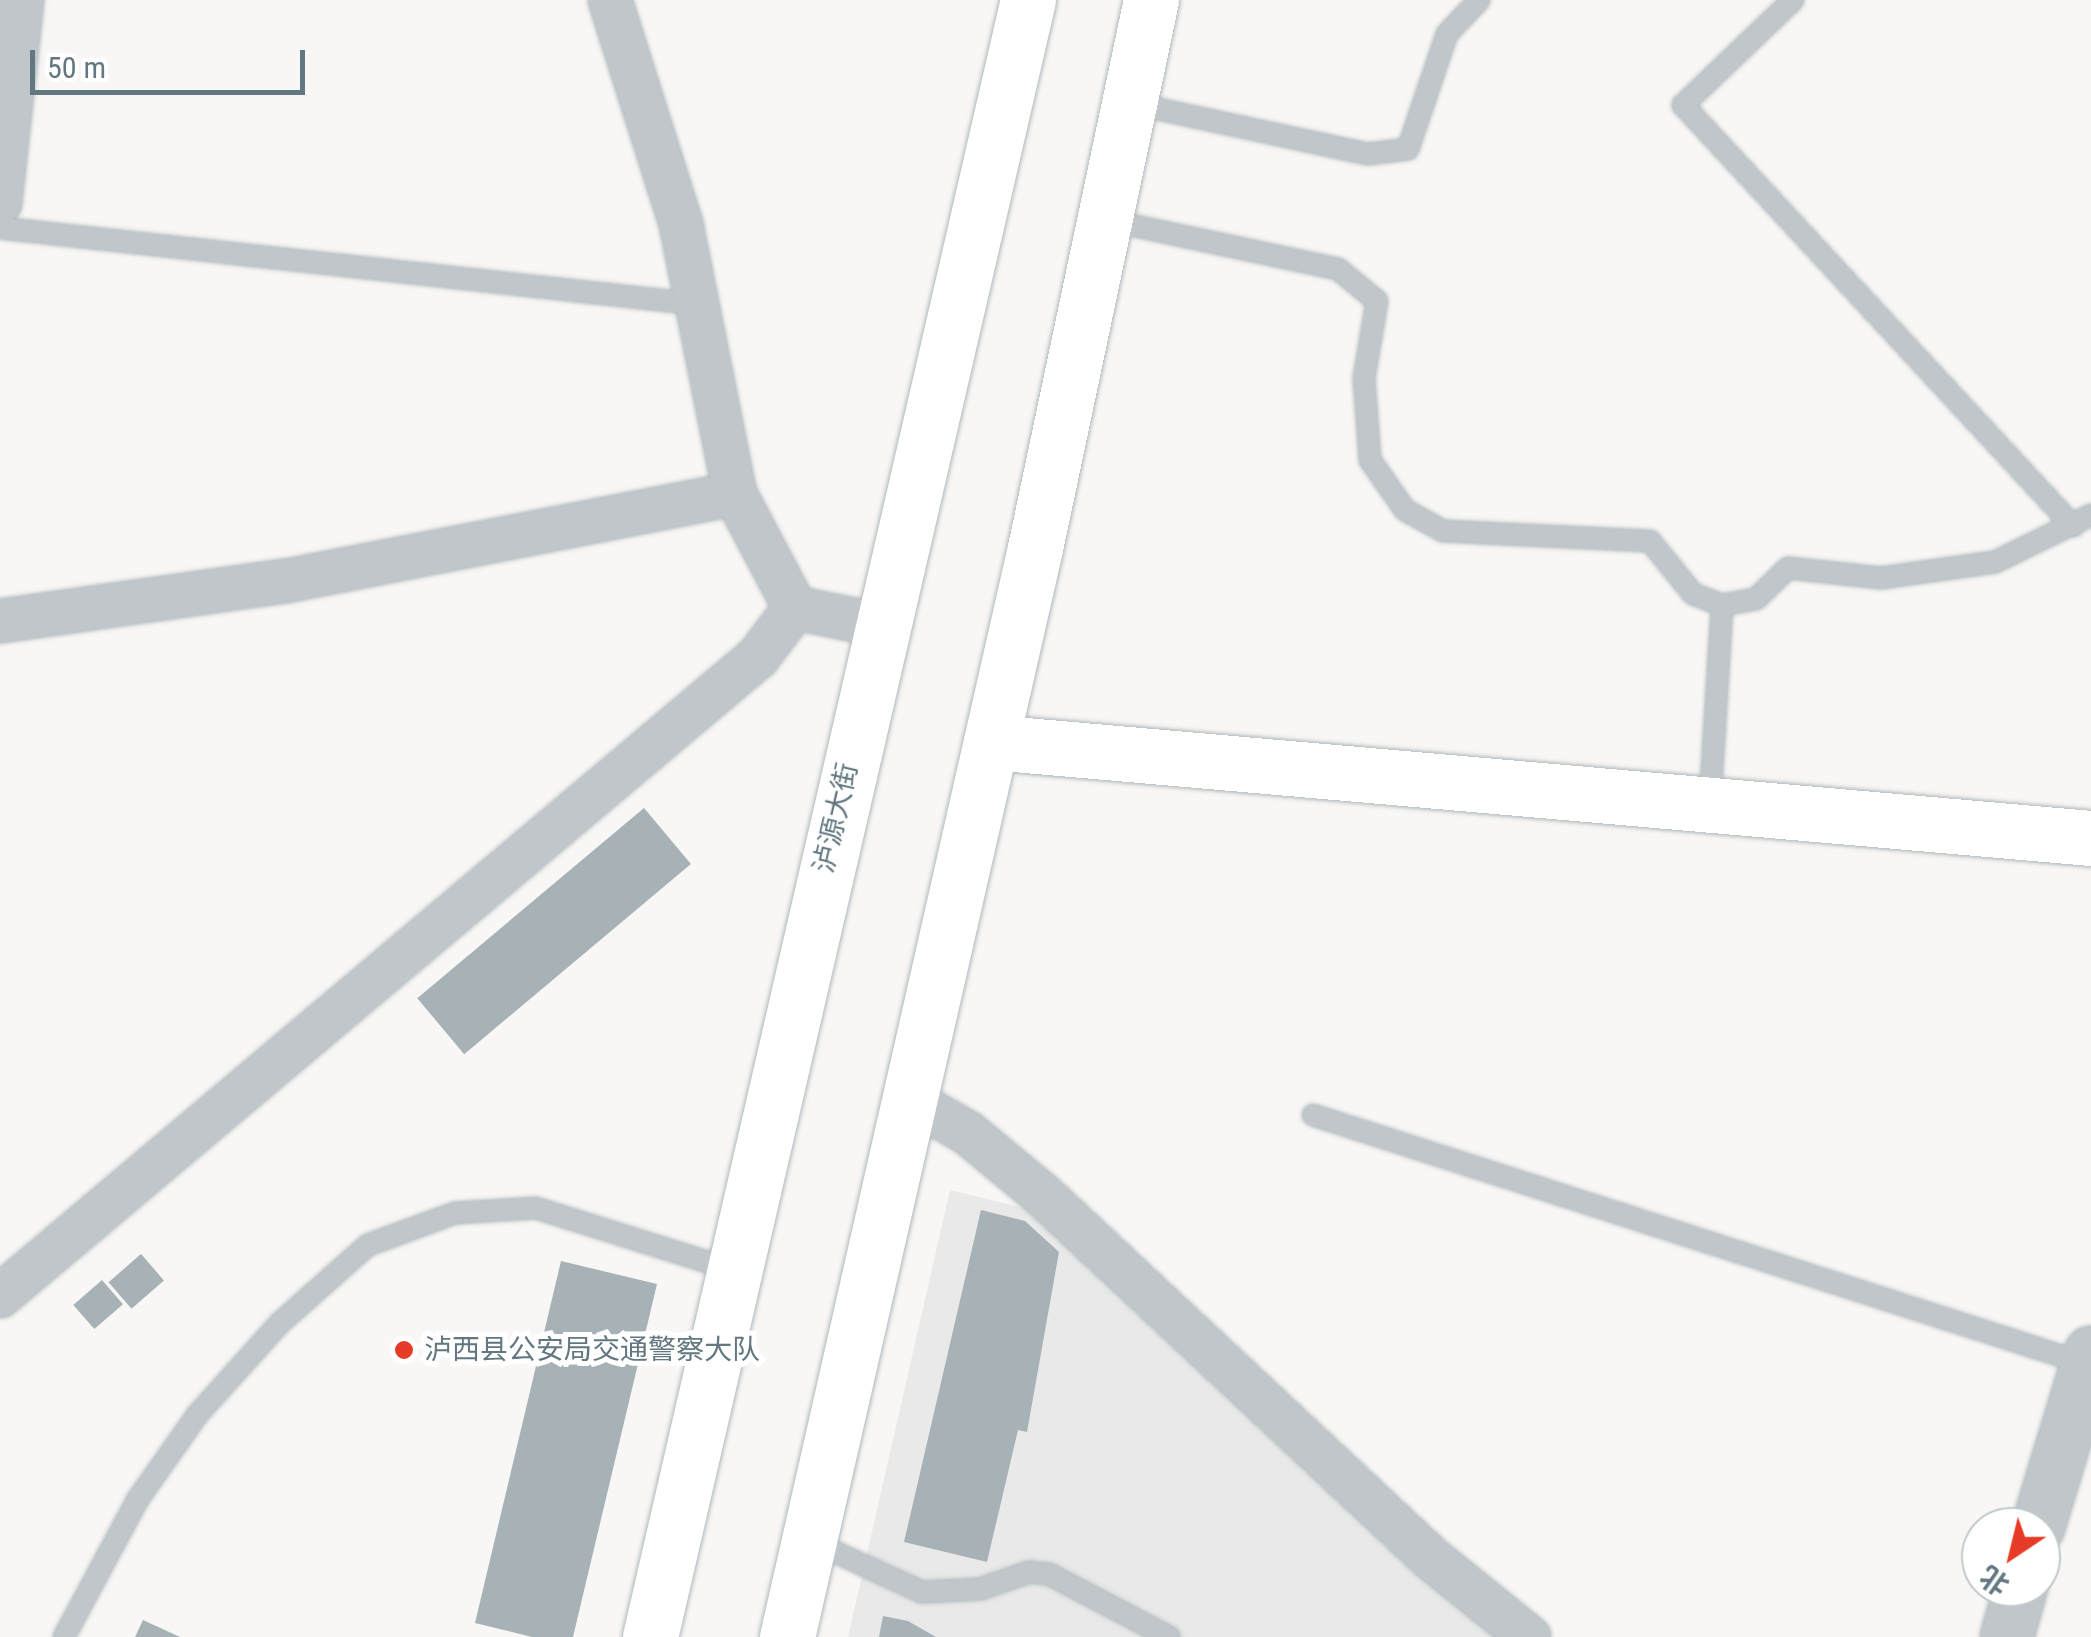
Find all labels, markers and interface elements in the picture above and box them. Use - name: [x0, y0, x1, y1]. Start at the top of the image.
- scale bar: [35, 30, 310, 92]
- text: 50 m: [47, 50, 106, 85]
- street label: 泸源大街: [807, 760, 865, 876]
- place label: 泸西县公安局交通警察大队: [424, 1333, 760, 1367]
- marker: 泸西县公安局交通警察大队: [393, 1339, 415, 1361]
- north arrow: [1961, 1507, 2061, 1607]
- text: 北: [1974, 1559, 2016, 1602]

